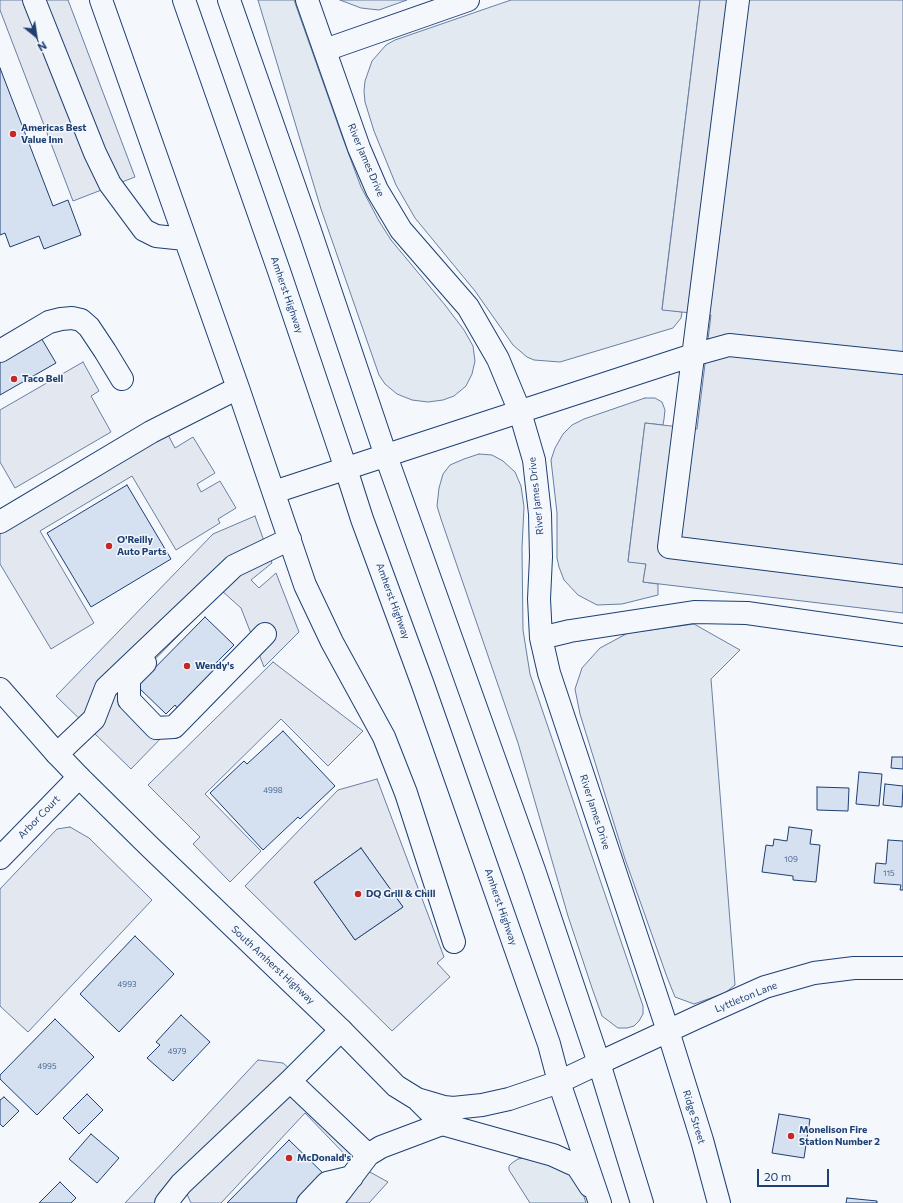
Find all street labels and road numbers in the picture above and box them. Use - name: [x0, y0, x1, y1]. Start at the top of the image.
- street label: River James Drive: [345, 122, 387, 198]
- street label: Amherst Highway: [268, 255, 306, 335]
- street label: River James Drive: [526, 457, 546, 535]
- street label: Amherst Highway: [374, 561, 412, 641]
- street label: River James Drive: [577, 773, 613, 851]
- street label: Arbor Court: [16, 793, 62, 841]
- street label: Amherst Highway: [482, 867, 520, 947]
- street label: South Amherst Highway: [229, 923, 317, 1007]
- street label: Lyttleton Lane: [713, 979, 779, 1015]
- street label: Ridge Street: [680, 1089, 708, 1145]

